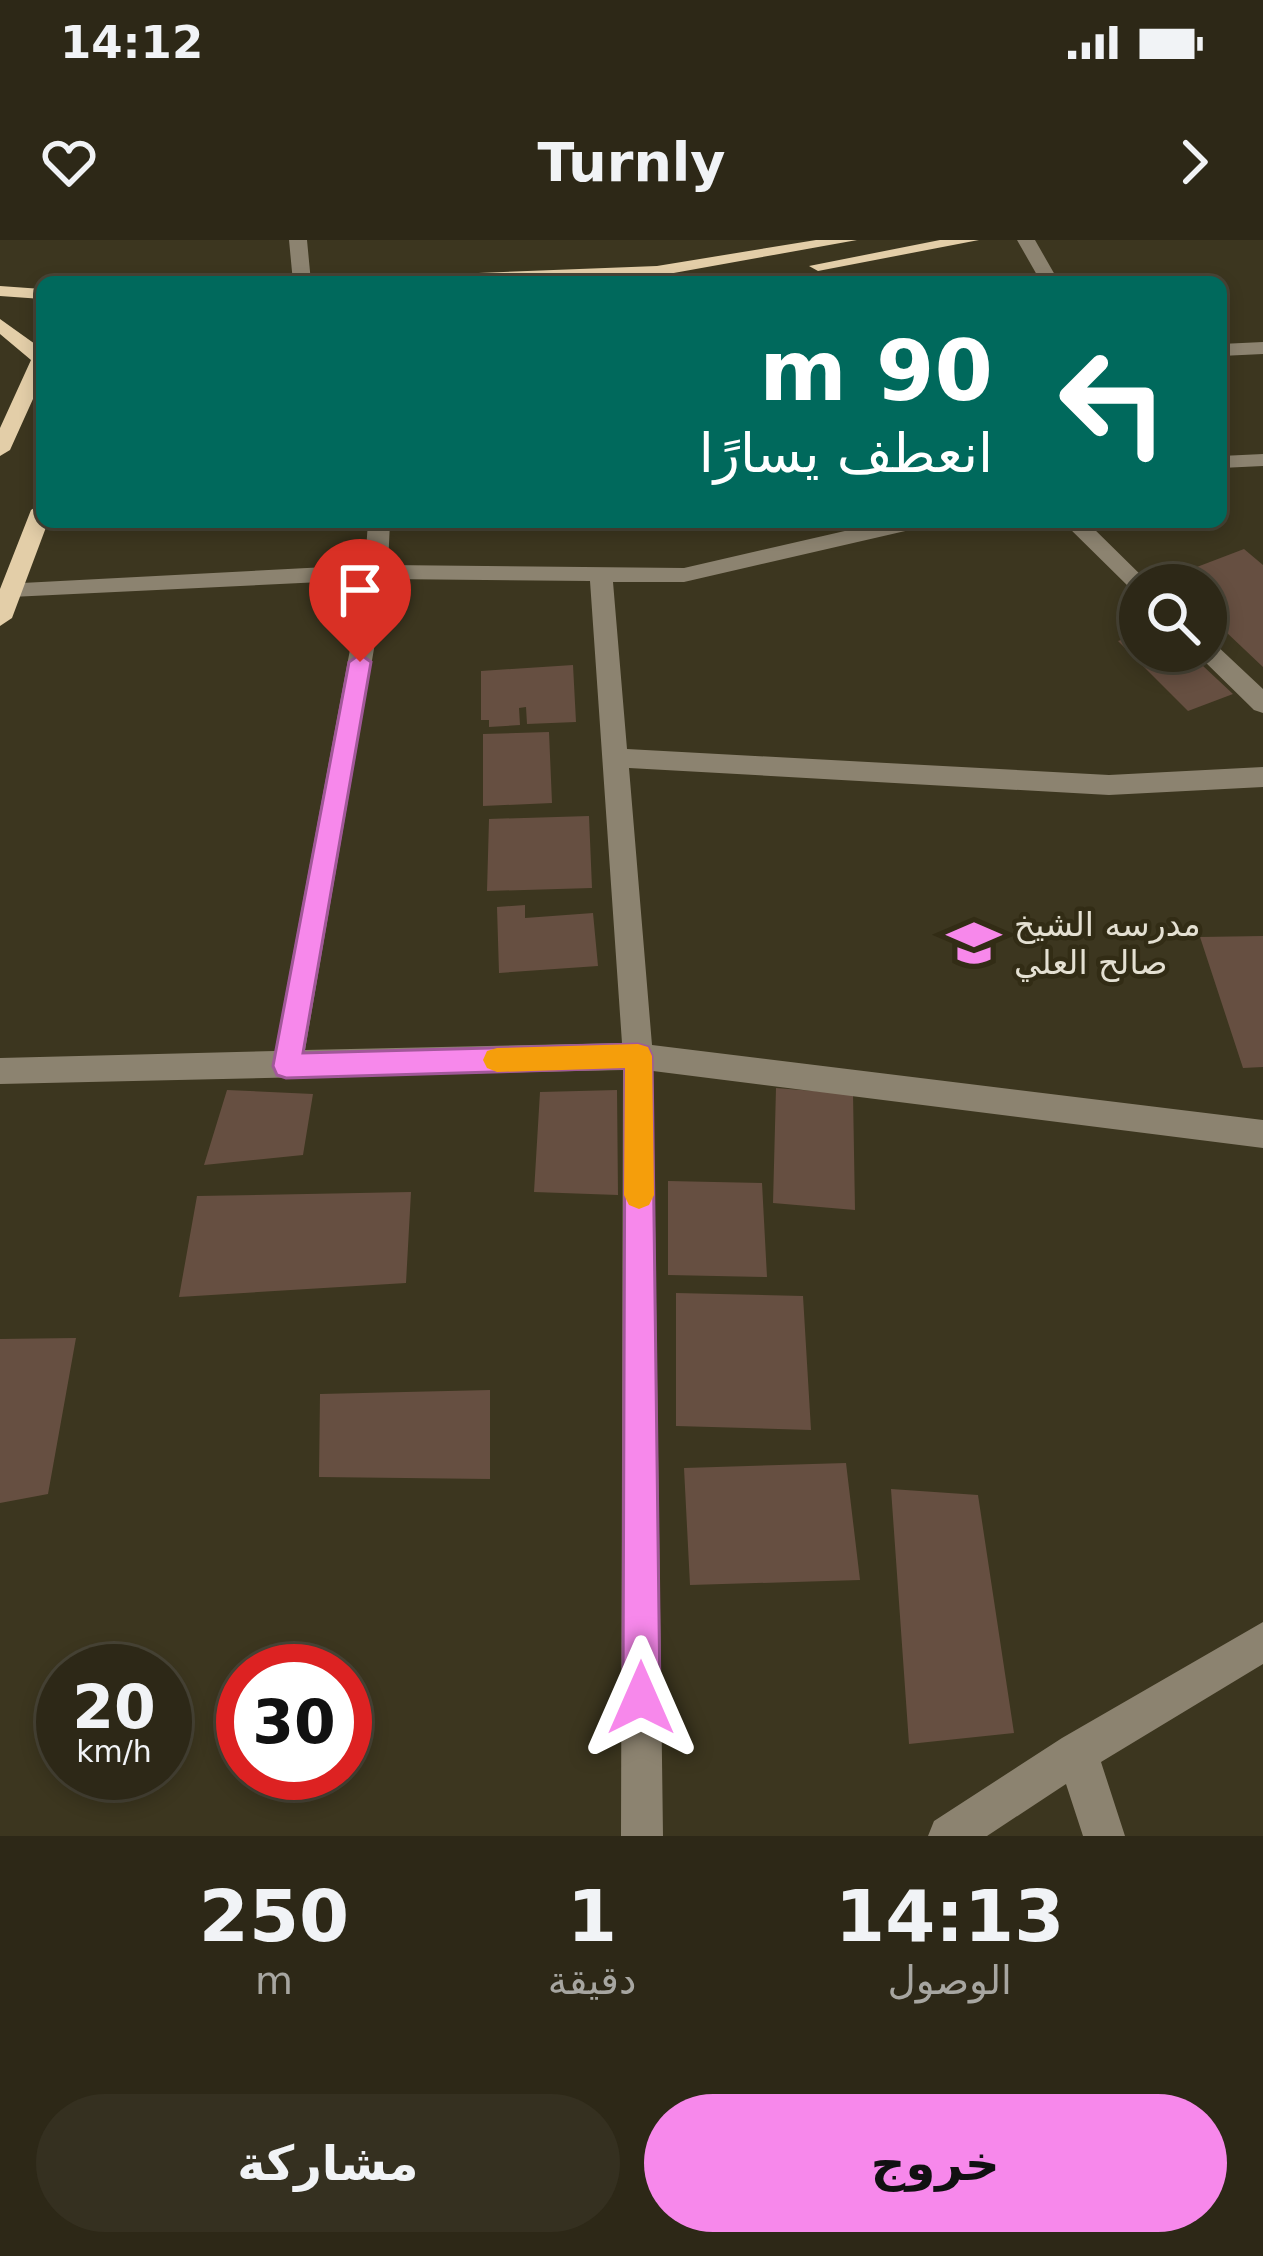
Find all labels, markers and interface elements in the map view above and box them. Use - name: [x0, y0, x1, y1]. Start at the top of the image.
- text: 14:12: [60, 16, 203, 69]
- icon: heart: [36, 129, 102, 195]
- icon: forward: [1161, 129, 1227, 195]
- text: Turnly: [537, 131, 726, 194]
- text: 90 m: [759, 322, 993, 420]
- icon: left: [1035, 324, 1191, 480]
- text: انعطف يسارًا: [699, 422, 993, 485]
- pin: [309, 539, 411, 662]
- icon: arrive: [327, 557, 393, 623]
- map controls: [1119, 564, 1227, 672]
- button: search: [1119, 564, 1227, 672]
- place label: مدرسه الشيخ صالح العلي: [1014, 905, 1201, 982]
- school or university icon: مدرسه الشيخ صالح العلي: [945, 914, 1003, 972]
- position arrow: [578, 1635, 704, 1761]
- speed limit sign: 30: [216, 1644, 372, 1800]
- text: 20: [72, 1672, 156, 1742]
- text: km/h: [76, 1734, 152, 1769]
- text: 250: [199, 1874, 349, 1958]
- text: 1: [567, 1874, 617, 1958]
- text: 14:13: [835, 1874, 1064, 1958]
- text: m: [255, 1958, 293, 2003]
- text: دقيقة: [548, 1958, 636, 2003]
- text: الوصول: [887, 1958, 1012, 2003]
- button: مشاركة: [36, 2094, 620, 2232]
- button: خروج: [644, 2094, 1227, 2232]

